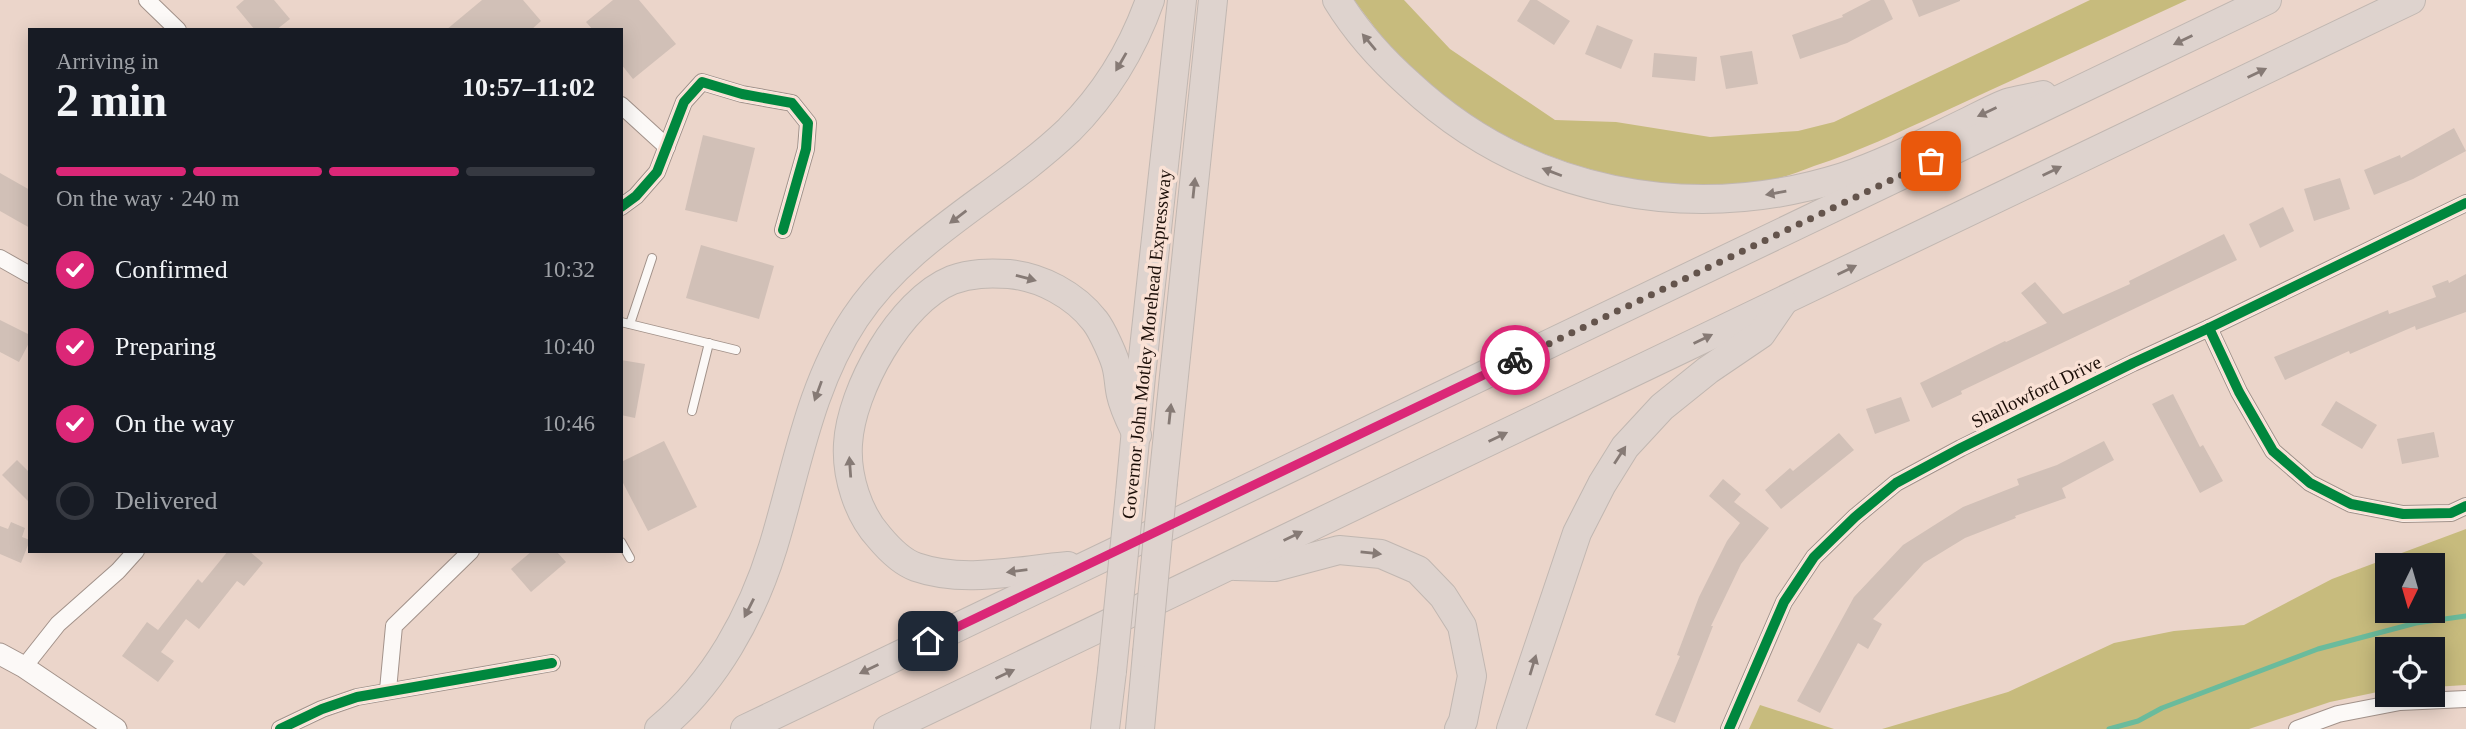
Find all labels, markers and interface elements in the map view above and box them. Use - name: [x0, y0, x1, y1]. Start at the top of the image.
- one-way arrow: [1361, 33, 1377, 51]
- one-way arrow: [2173, 35, 2193, 46]
- text: Arriving in: [56, 49, 159, 74]
- one-way arrow: [1115, 52, 1127, 71]
- one-way arrow: [2247, 68, 2267, 79]
- text: 10:57–11:02: [462, 73, 595, 102]
- text: 2 min: [56, 75, 167, 126]
- one-way arrow: [1977, 107, 1997, 118]
- pin: [1901, 131, 1961, 191]
- icon: bag: [1912, 142, 1950, 180]
- one-way arrow: [2042, 166, 2062, 177]
- one-way arrow: [1541, 167, 1562, 178]
- street label: Governor John Motley Morehead Expressway: [1118, 168, 1175, 520]
- one-way arrow: [1188, 177, 1199, 199]
- text: On the way · 240 m: [56, 186, 239, 211]
- one-way arrow: [1765, 187, 1787, 198]
- one-way arrow: [949, 210, 967, 224]
- icon: check: [56, 251, 94, 289]
- text: Confirmed: [115, 255, 228, 284]
- text: 10:32: [543, 257, 595, 282]
- one-way arrow: [1837, 264, 1857, 275]
- one-way arrow: [1016, 273, 1038, 284]
- courier: [1480, 325, 1550, 395]
- icon: check: [56, 328, 94, 366]
- text: Preparing: [115, 332, 216, 361]
- one-way arrow: [1693, 333, 1713, 344]
- text: 10:40: [543, 334, 595, 359]
- icon: bike: [1496, 341, 1534, 379]
- street label: Shallowford Drive: [1968, 351, 2105, 432]
- one-way arrow: [812, 381, 823, 402]
- one-way arrow: [1165, 403, 1176, 425]
- icon: check: [56, 405, 94, 443]
- text: On the way: [115, 409, 235, 438]
- text: 10:46: [543, 411, 595, 436]
- one-way arrow: [1488, 432, 1508, 443]
- one-way arrow: [1613, 446, 1626, 465]
- one-way arrow: [844, 456, 855, 478]
- text: Delivered: [115, 486, 218, 515]
- one-way arrow: [1283, 530, 1303, 542]
- one-way arrow: [1360, 548, 1382, 559]
- north arrow: [2375, 553, 2445, 623]
- map controls: [2375, 553, 2445, 707]
- one-way arrow: [1006, 565, 1028, 576]
- one-way arrow: [744, 598, 755, 618]
- pin: [898, 611, 958, 671]
- icon: home: [909, 622, 947, 660]
- button: locate: [2375, 637, 2445, 707]
- one-way arrow: [1529, 654, 1539, 675]
- one-way arrow: [859, 664, 879, 675]
- one-way arrow: [995, 668, 1015, 680]

